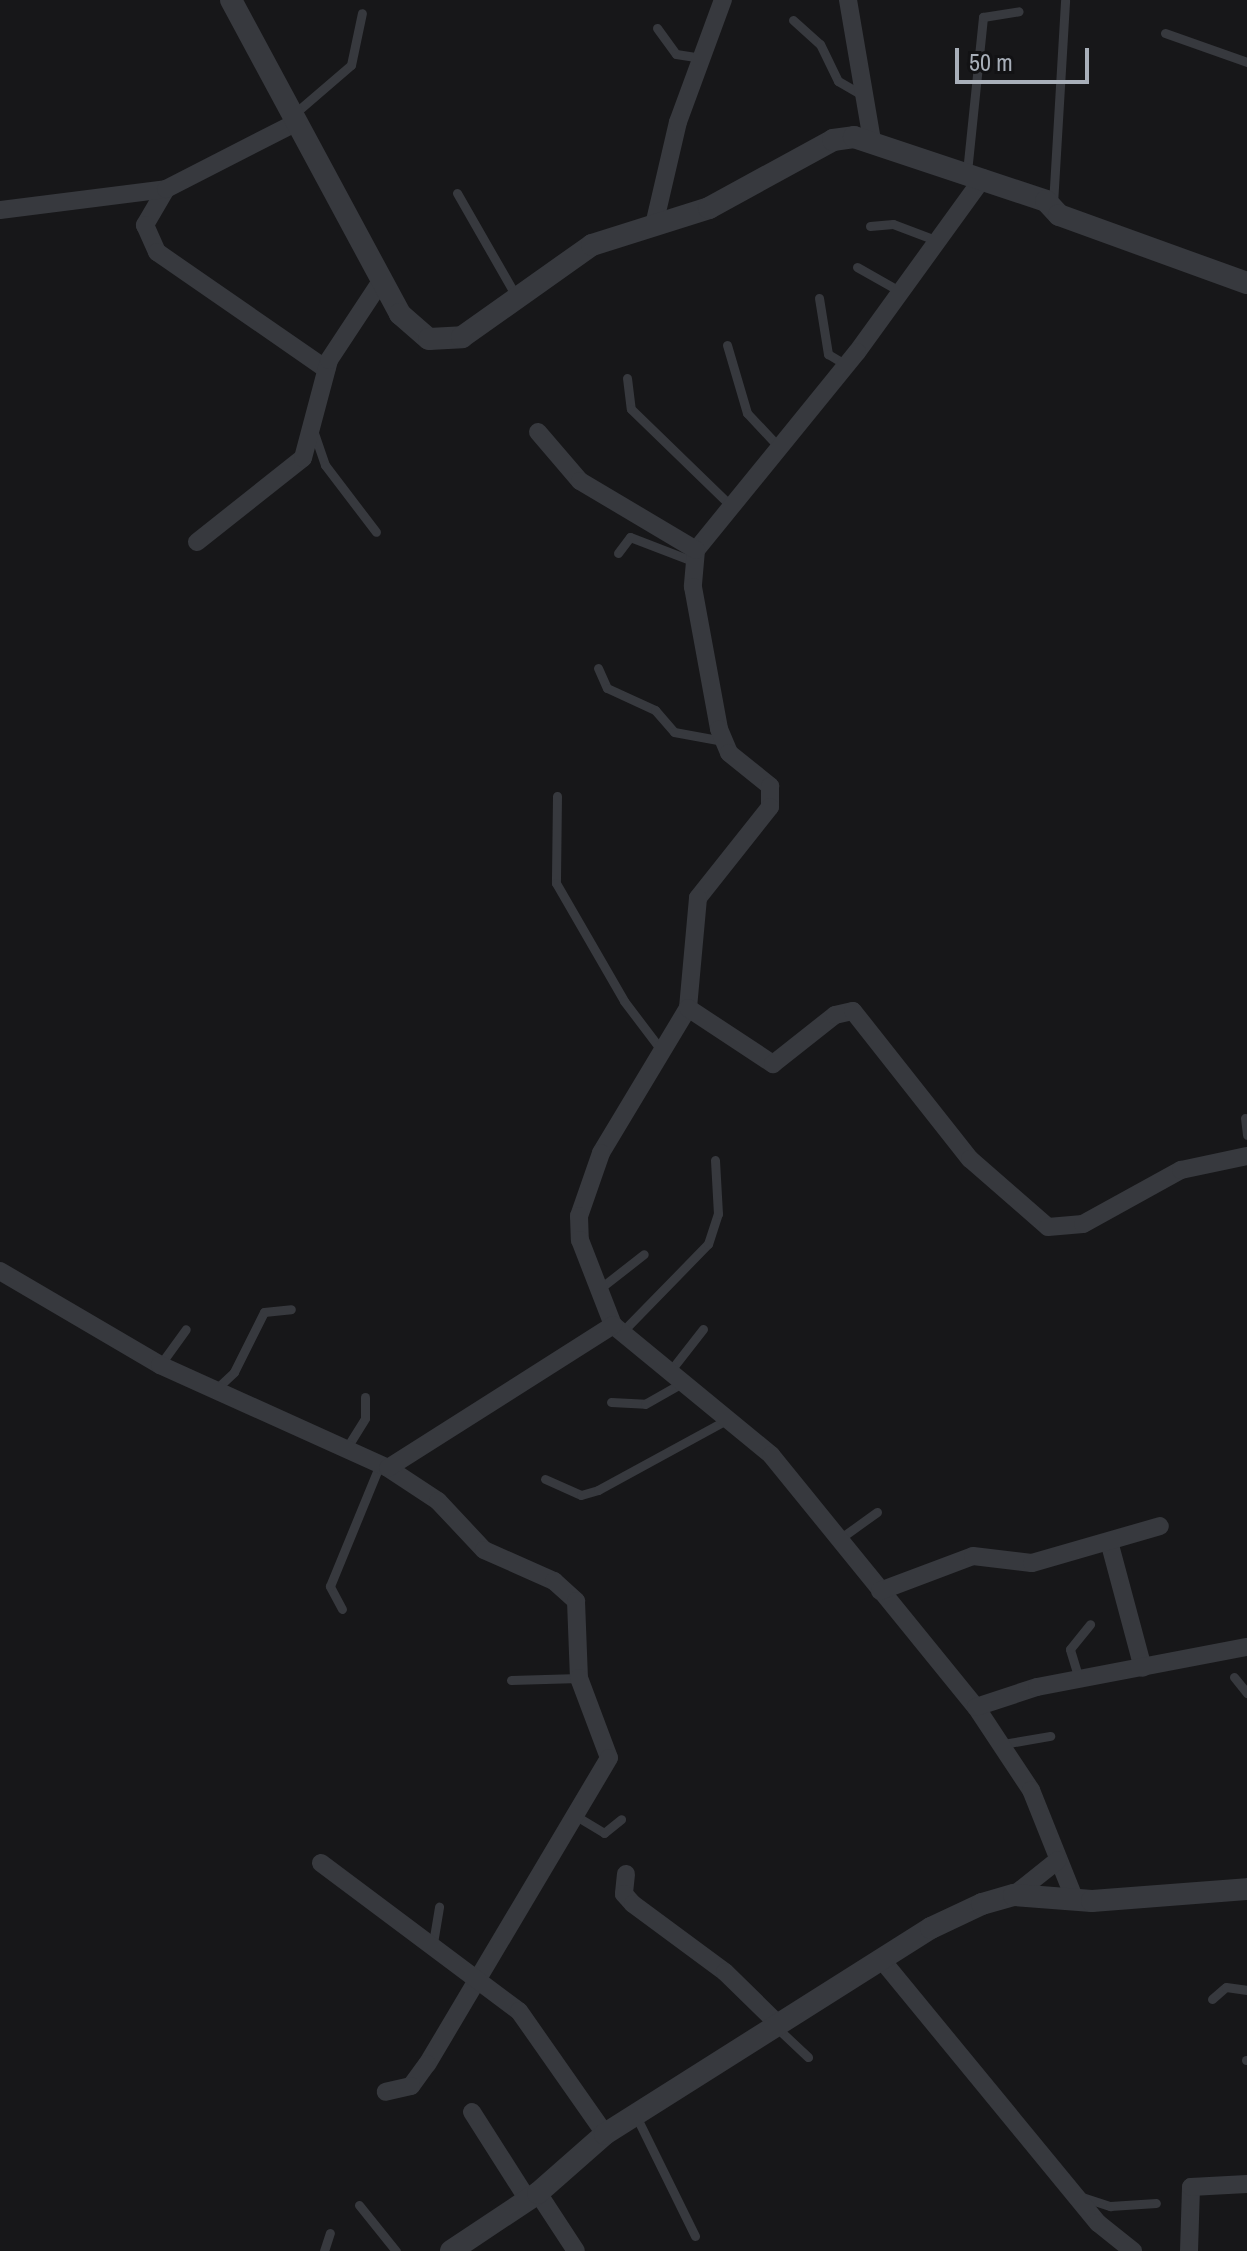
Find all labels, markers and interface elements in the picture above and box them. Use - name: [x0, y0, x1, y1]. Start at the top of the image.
- scale bar: [959, 32, 1093, 82]
- text: 50 m: [969, 46, 1013, 78]

